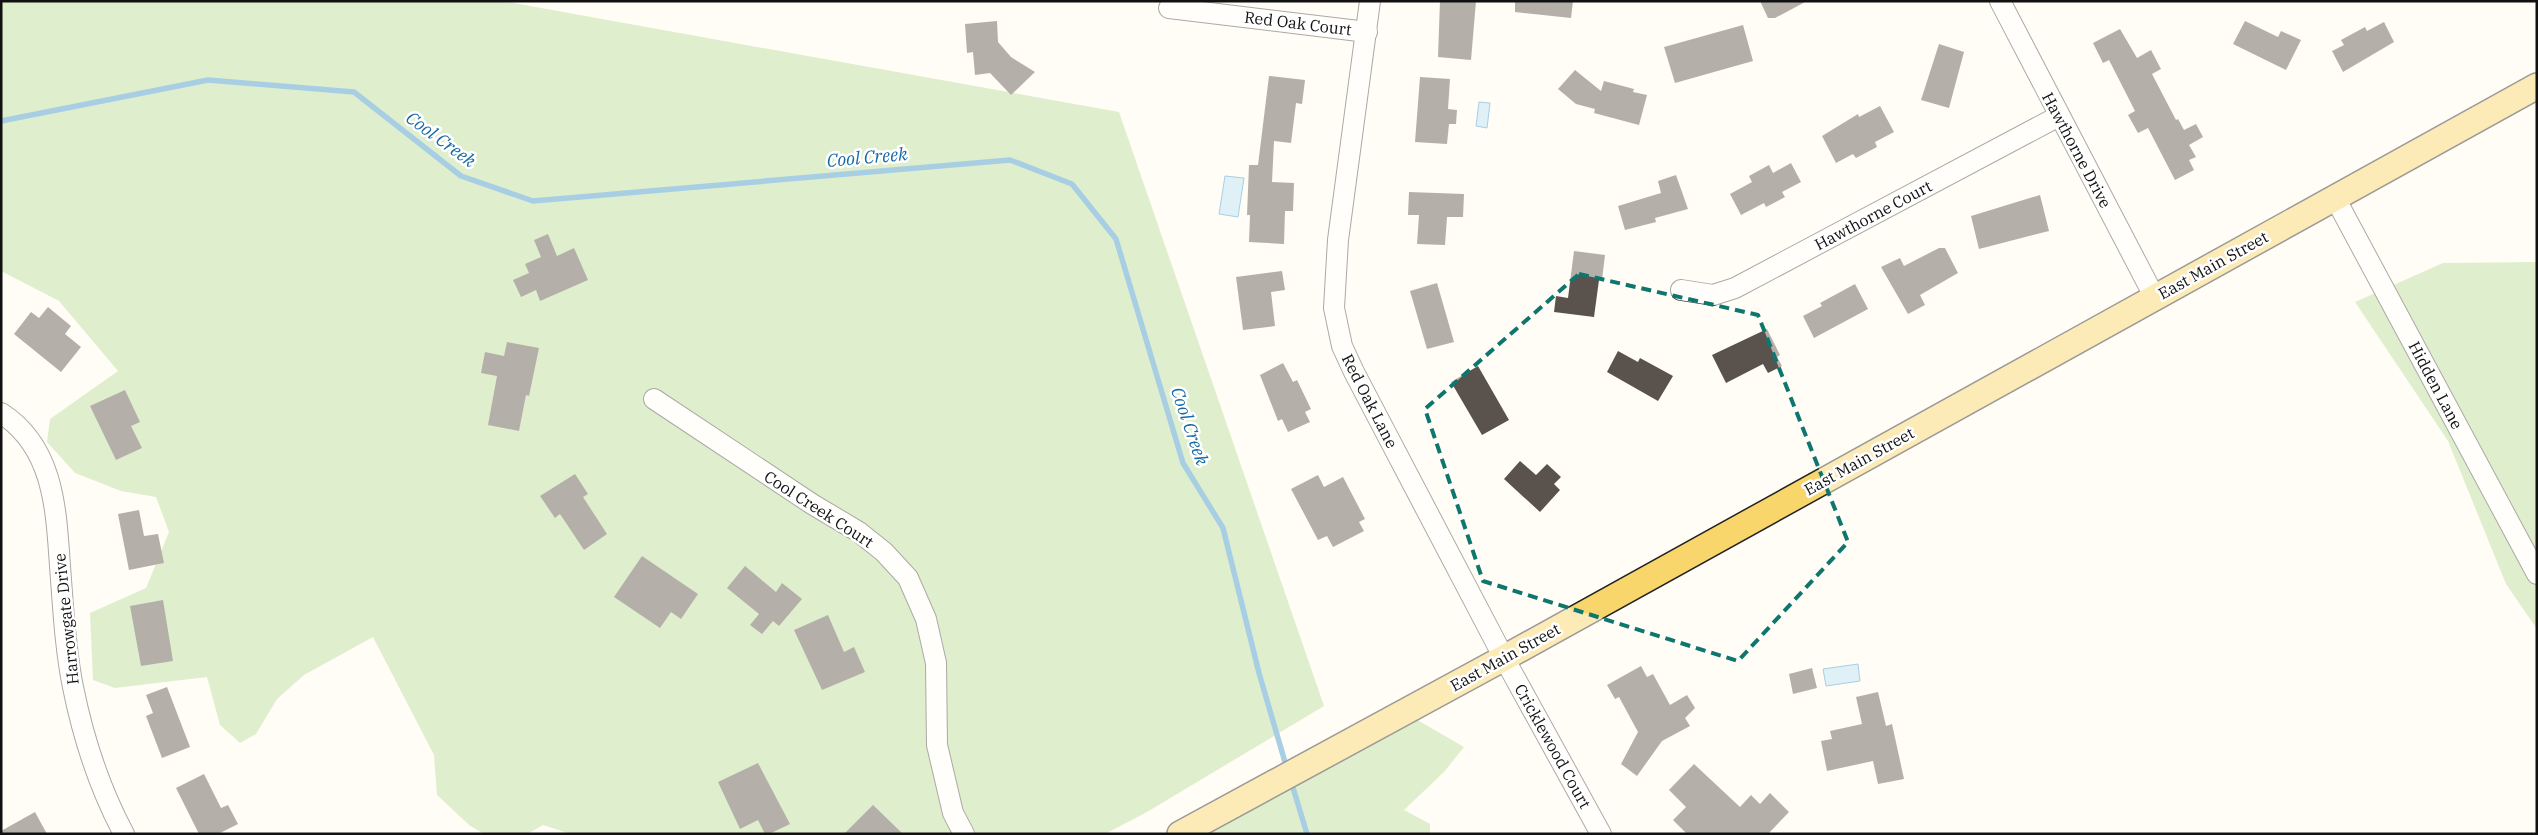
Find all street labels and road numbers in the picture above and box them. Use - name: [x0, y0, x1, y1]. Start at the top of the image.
- street label: Red Oak Court: [1243, 6, 1353, 40]
- street label: Hawthorne Drive: [2038, 89, 2116, 211]
- street label: Hawthorne Court: [1811, 176, 1935, 254]
- street label: East Main Street: [2155, 226, 2272, 303]
- street label: Hidden Lane: [2404, 338, 2468, 432]
- street label: Red Oak Lane: [1338, 351, 1402, 451]
- street label: East Main Street: [1801, 422, 1918, 499]
- street label: Cool Creek Court: [761, 466, 878, 552]
- street label: Harrowgate Drive: [49, 552, 83, 686]
- street label: East Main Street: [1447, 618, 1564, 695]
- street label: Cricklewood Court: [1510, 680, 1596, 812]

